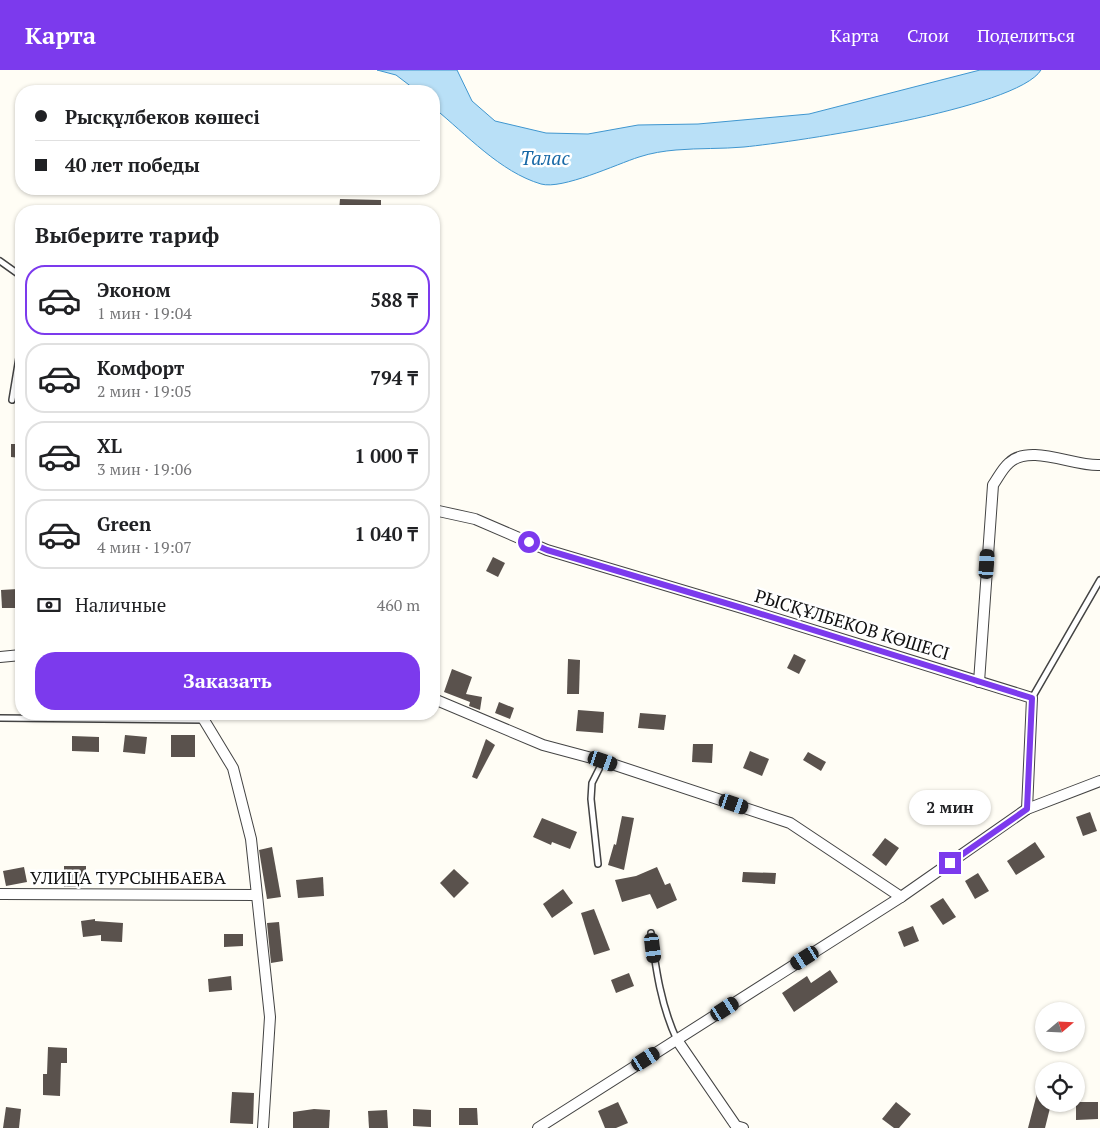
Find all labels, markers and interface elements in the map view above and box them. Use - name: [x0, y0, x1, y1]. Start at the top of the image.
- text: Карта: [25, 19, 96, 51]
- text: Карта: [830, 23, 879, 47]
- text: Слои: [907, 23, 949, 47]
- text: Поделиться: [977, 23, 1075, 47]
- text: Рысқұлбеков көшесі: [65, 104, 260, 129]
- water label: Талас: [520, 145, 570, 170]
- text: 40 лет победы: [65, 152, 200, 177]
- text: Выберите тариф: [35, 220, 219, 249]
- text: Эконом: [97, 277, 171, 302]
- icon: car: [37, 278, 82, 323]
- text: 588 ₸: [370, 287, 418, 312]
- text: 1 мин · 19:04: [97, 302, 192, 324]
- text: Комфорт: [97, 355, 184, 380]
- icon: car: [37, 356, 82, 401]
- text: 794 ₸: [370, 365, 418, 390]
- text: 2 мин · 19:05: [97, 380, 192, 402]
- text: XL: [97, 433, 122, 458]
- icon: car: [37, 434, 82, 479]
- text: 1 000 ₸: [354, 443, 418, 468]
- text: 3 мин · 19:06: [97, 458, 192, 480]
- text: Green: [97, 511, 151, 536]
- icon: car: [37, 512, 82, 557]
- text: 1 040 ₸: [354, 521, 418, 546]
- route start: [518, 531, 540, 553]
- text: 4 мин · 19:07: [97, 536, 192, 558]
- car: [978, 549, 995, 579]
- street label: РЫСҚҰЛБЕКОВ КӨШЕСІ: [752, 583, 953, 665]
- icon: cash: [35, 591, 63, 619]
- text: Наличные: [75, 592, 166, 617]
- text: 460 m: [377, 594, 420, 616]
- button: Заказать: [35, 652, 420, 710]
- car: [586, 749, 619, 773]
- callout: 2 мин: [909, 790, 991, 826]
- car: [717, 792, 750, 816]
- text: 2 мин: [926, 796, 974, 818]
- route end: [939, 852, 961, 874]
- street label: УЛИЦА ТУРСЫНБАЕВА: [30, 865, 227, 889]
- car: [643, 932, 662, 964]
- car: [788, 944, 821, 972]
- car: [708, 995, 741, 1023]
- north arrow: [1035, 1002, 1085, 1052]
- map controls: [1035, 1002, 1085, 1112]
- car: [629, 1045, 662, 1073]
- button: locate: [1035, 1062, 1085, 1112]

